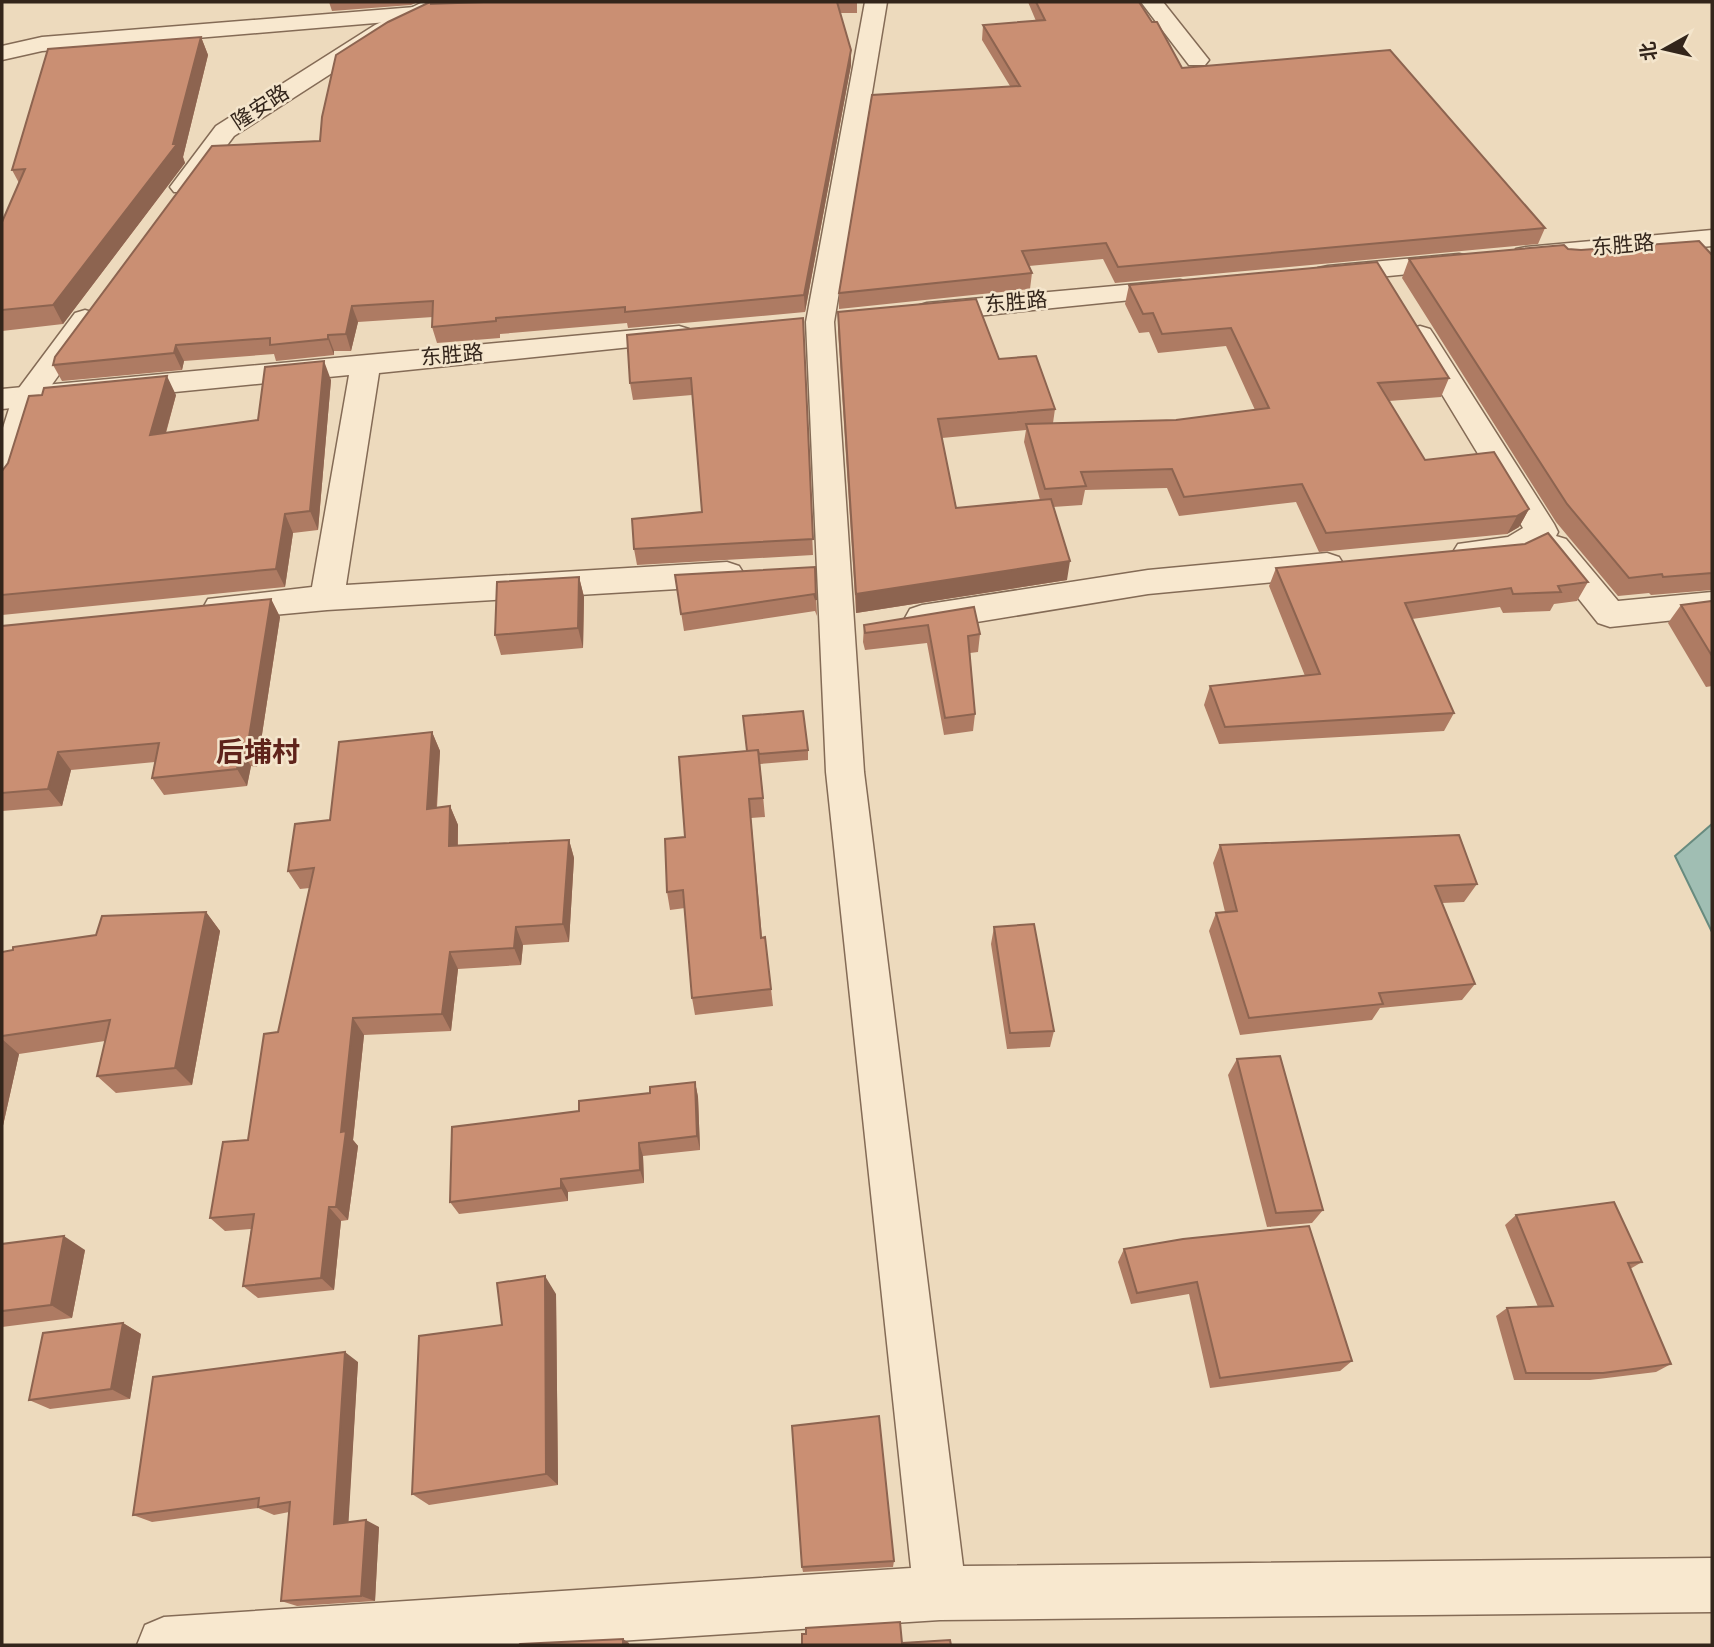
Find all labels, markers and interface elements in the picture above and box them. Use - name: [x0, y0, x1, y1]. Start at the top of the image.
- north arrow: [1630, 14, 1700, 84]
- text: 北: [1634, 40, 1665, 63]
- street label: 隆安路: [226, 77, 296, 139]
- street label: 东胜路: [1590, 227, 1656, 265]
- street label: 东胜路: [983, 284, 1049, 322]
- street label: 东胜路: [419, 337, 485, 375]
- district label: 后埔村: [216, 732, 300, 775]

